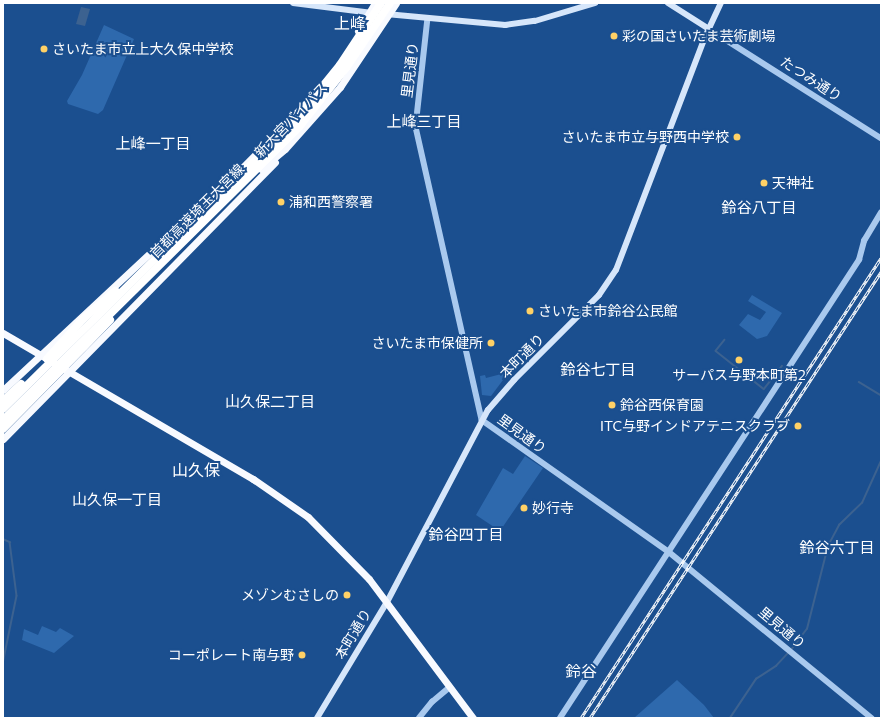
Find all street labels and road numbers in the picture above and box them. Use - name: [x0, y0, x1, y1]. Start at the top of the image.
- street label: 里見通り: [398, 41, 422, 99]
- street label: たつみ通り: [777, 53, 845, 105]
- street label: 新大宮バイパス: [251, 79, 331, 161]
- street label: 首都高速埼玉大宮線: [147, 161, 247, 261]
- street label: 本町通り: [496, 330, 548, 382]
- street label: 里見通り: [494, 411, 550, 457]
- street label: 里見通り: [755, 604, 809, 652]
- street label: 本町通り: [331, 606, 375, 662]

